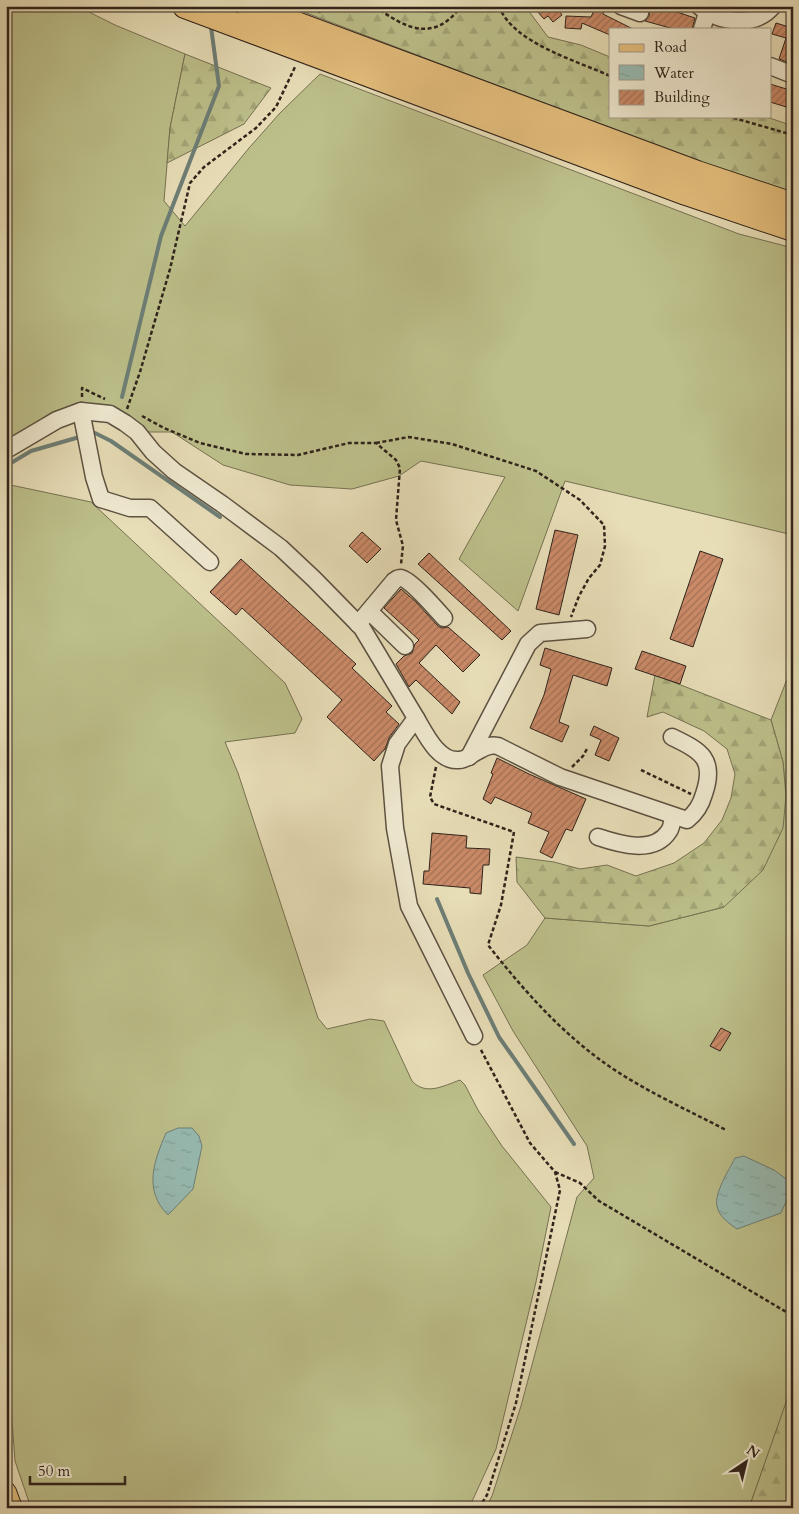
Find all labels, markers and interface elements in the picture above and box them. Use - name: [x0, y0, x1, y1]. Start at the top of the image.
- legend: [609, 28, 772, 118]
- text: Road: [654, 37, 687, 57]
- text: Water: [653, 63, 695, 83]
- text: Building: [654, 87, 710, 107]
- north arrow: [722, 1436, 772, 1486]
- text: N: [743, 1440, 764, 1463]
- scale bar: [30, 1454, 125, 1486]
- text: 50 m: [38, 1461, 70, 1481]

